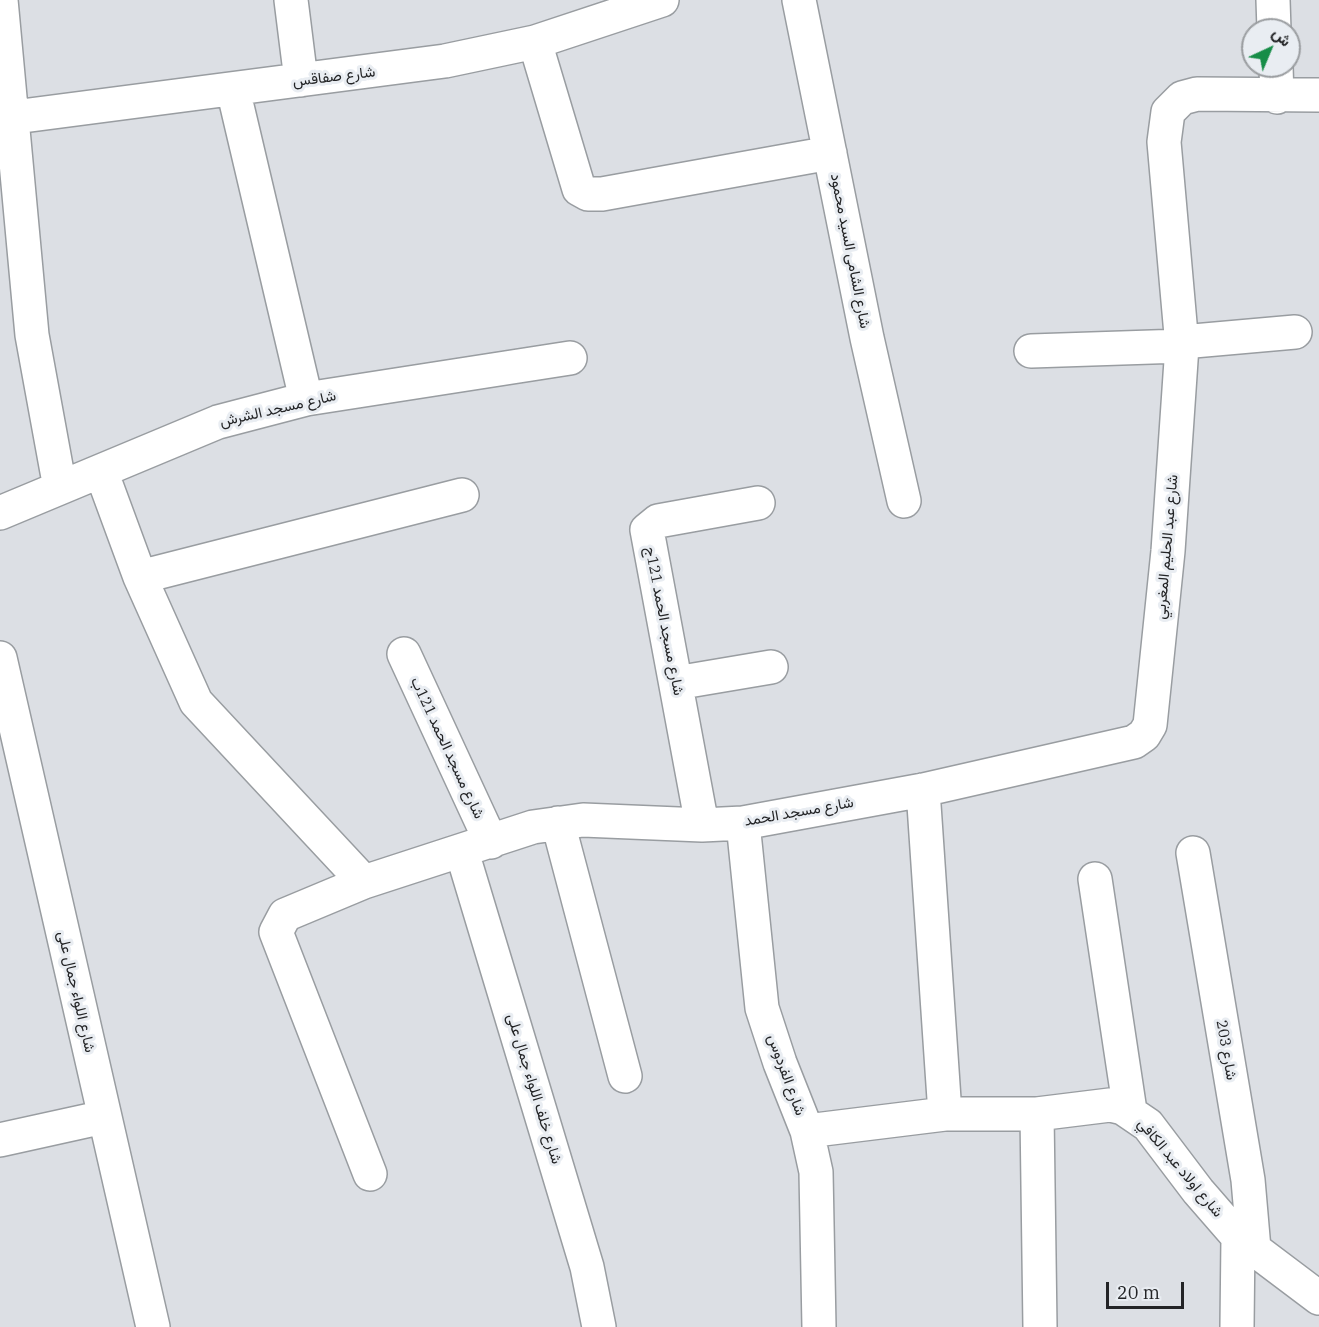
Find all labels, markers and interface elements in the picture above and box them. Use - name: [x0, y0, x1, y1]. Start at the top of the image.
- north arrow: [1241, 18, 1301, 78]
- text: ش: [1268, 23, 1296, 50]
- street label: شارع صفاقس: [292, 63, 376, 91]
- street label: شارع الشامى السيد محمود: [826, 172, 874, 330]
- street label: شارع مسجد الشرش: [218, 387, 338, 431]
- street label: شارع عبد الحليم المغربي: [1152, 474, 1182, 620]
- street label: شارع مسجد الحمد 121ج: [641, 545, 687, 697]
- street label: شارع مسجد الحمد 121ب: [406, 674, 488, 822]
- street label: شارع مسجد الحمد: [743, 794, 855, 830]
- street label: شارع اللواء جمال على: [53, 930, 99, 1054]
- street label: شارع خلف اللواء جمال على: [503, 1012, 565, 1166]
- street label: شارع 203: [1212, 1019, 1240, 1081]
- street label: شارع الفردوس: [763, 1032, 809, 1118]
- street label: شارع اولاد عبد الكافي: [1133, 1115, 1227, 1221]
- scale bar: [1109, 1270, 1187, 1308]
- text: 20 m: [1117, 1281, 1160, 1304]

